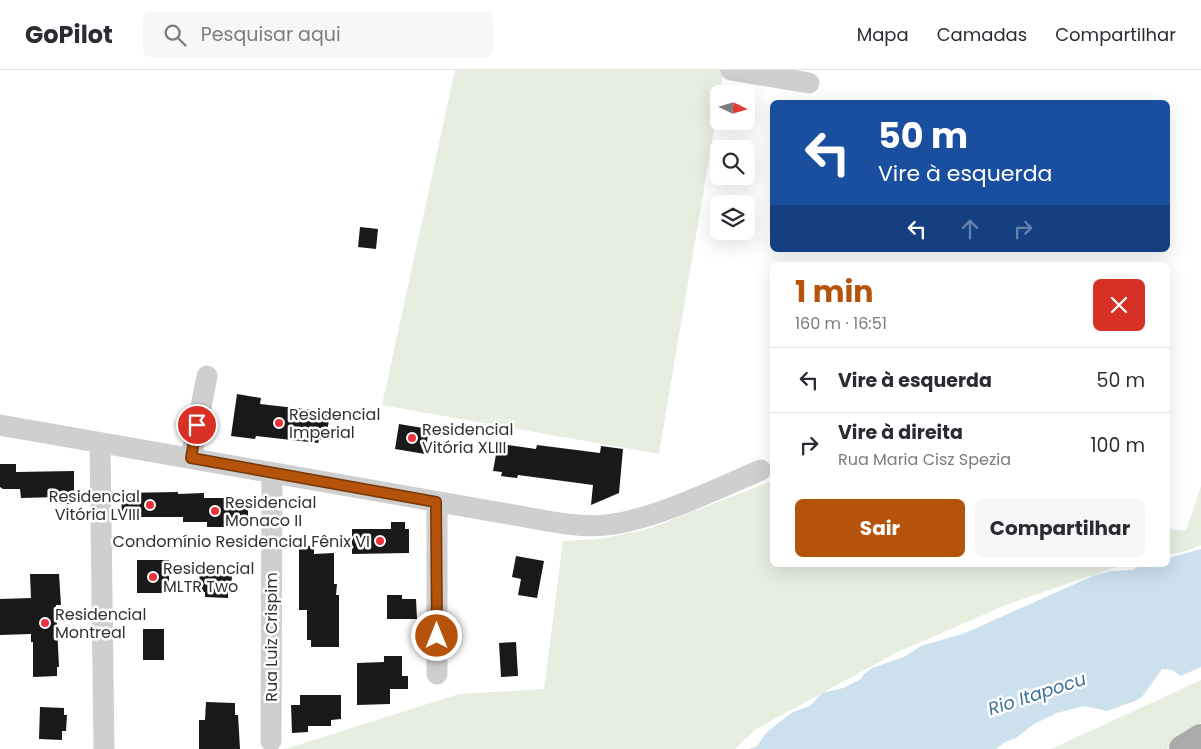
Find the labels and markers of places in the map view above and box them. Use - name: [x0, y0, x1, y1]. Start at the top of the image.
- place label: Residencial Imperial: [289, 403, 380, 444]
- pin: [176, 404, 218, 446]
- marker: Residencial Imperial: [273, 417, 285, 429]
- place label: Residencial Vitória XLIII: [422, 418, 513, 459]
- marker: Residencial Vitória XLIII: [406, 432, 418, 444]
- place label: Residencial Vitória LVIII: [49, 485, 140, 526]
- place label: Residencial Monaco II: [225, 491, 316, 532]
- marker: Residencial Vitória LVIII: [144, 499, 156, 511]
- marker: Residencial Monaco II: [209, 505, 221, 517]
- place label: Condomínio Residencial Fênix VI: [113, 530, 370, 553]
- marker: Condomínio Residencial Fênix VI: [374, 535, 386, 547]
- place label: Residencial MLTR Two: [163, 557, 254, 598]
- marker: Residencial MLTR Two: [147, 571, 159, 583]
- place label: Residencial Montreal: [55, 603, 146, 644]
- marker: Residencial Montreal: [39, 617, 51, 629]

